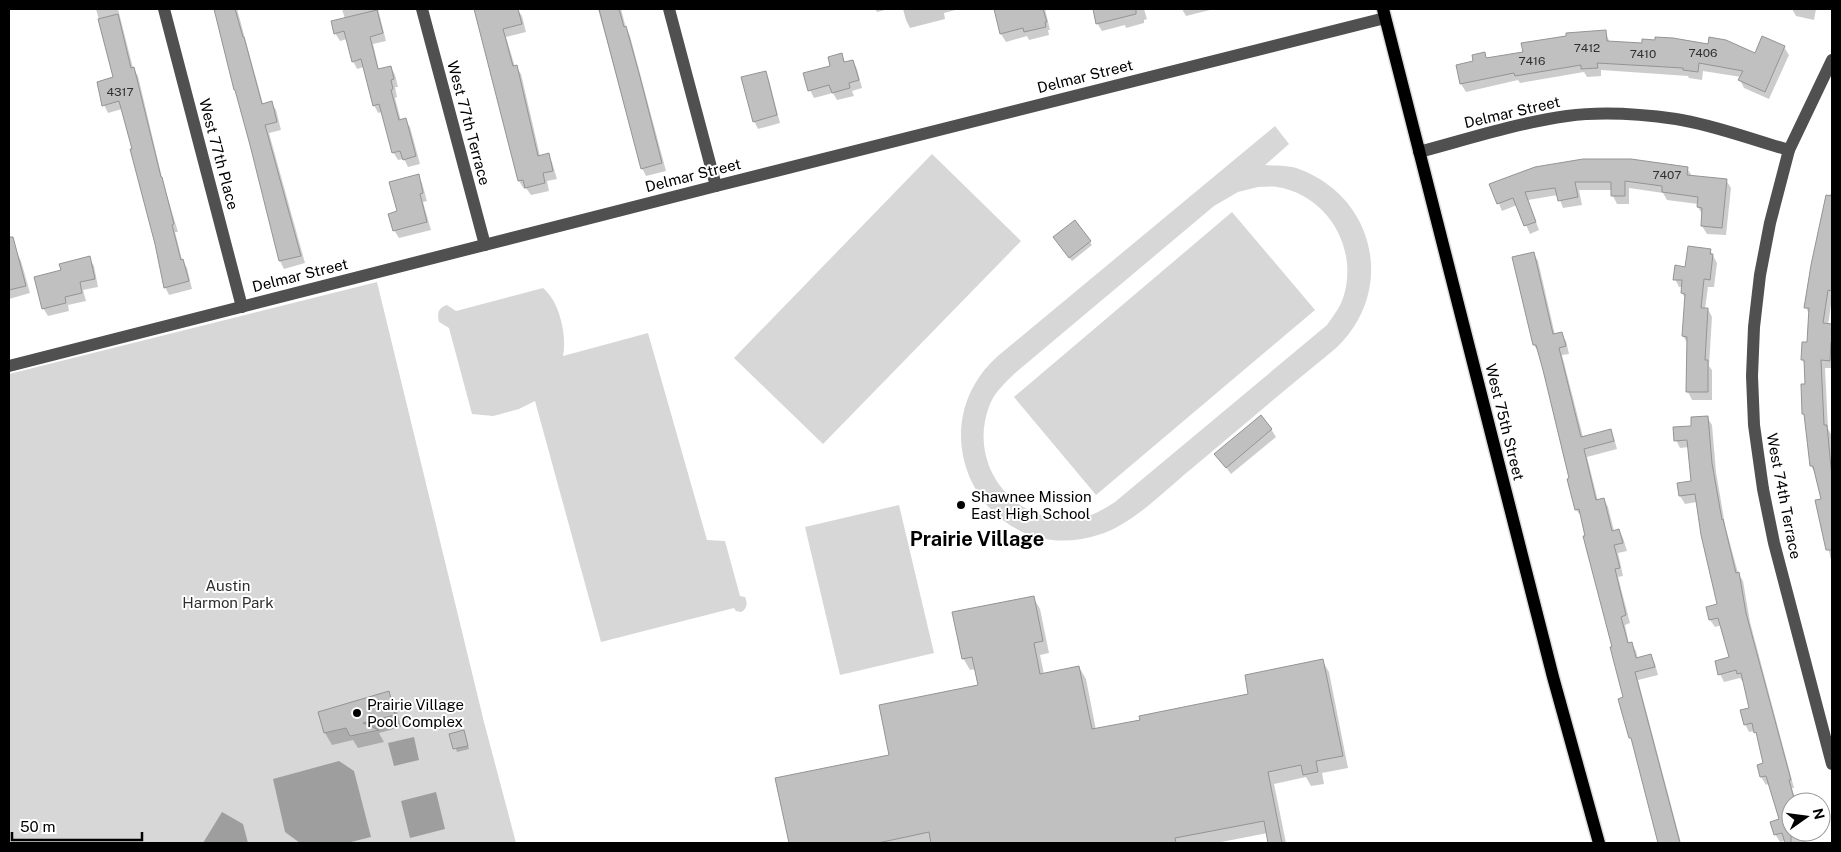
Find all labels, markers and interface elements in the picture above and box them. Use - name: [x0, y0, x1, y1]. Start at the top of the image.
- house number: 7412: [1574, 41, 1600, 55]
- house number: 7406: [1688, 46, 1718, 60]
- house number: 7410: [1630, 47, 1656, 61]
- house number: 7416: [1519, 54, 1545, 68]
- street label: Delmar Street: [1035, 56, 1135, 96]
- street label: West 77th Terrace: [444, 59, 494, 187]
- house number: 4317: [106, 85, 134, 99]
- street label: Delmar Street: [1462, 93, 1562, 131]
- street label: West 77th Place: [196, 97, 242, 211]
- street label: Delmar Street: [643, 155, 743, 195]
- house number: 7407: [1653, 168, 1681, 182]
- street label: Delmar Street: [250, 255, 350, 295]
- street label: West 75th Street: [1482, 362, 1528, 482]
- street label: West 74th Terrace: [1763, 432, 1805, 560]
- place label: Shawnee Mission East High School: [971, 488, 1092, 522]
- marker: Shawnee Mission East High School: [955, 499, 967, 511]
- district label: Prairie Village: [910, 527, 1044, 551]
- park label: Austin Harmon Park: [182, 577, 274, 611]
- place label: Prairie Village Pool Complex: [367, 696, 464, 730]
- marker: Prairie Village Pool Complex: [351, 707, 363, 719]
- north arrow: [1781, 792, 1831, 842]
- text: N: [1810, 807, 1828, 821]
- scale bar: [12, 810, 142, 842]
- text: 50 m: [20, 818, 55, 835]

